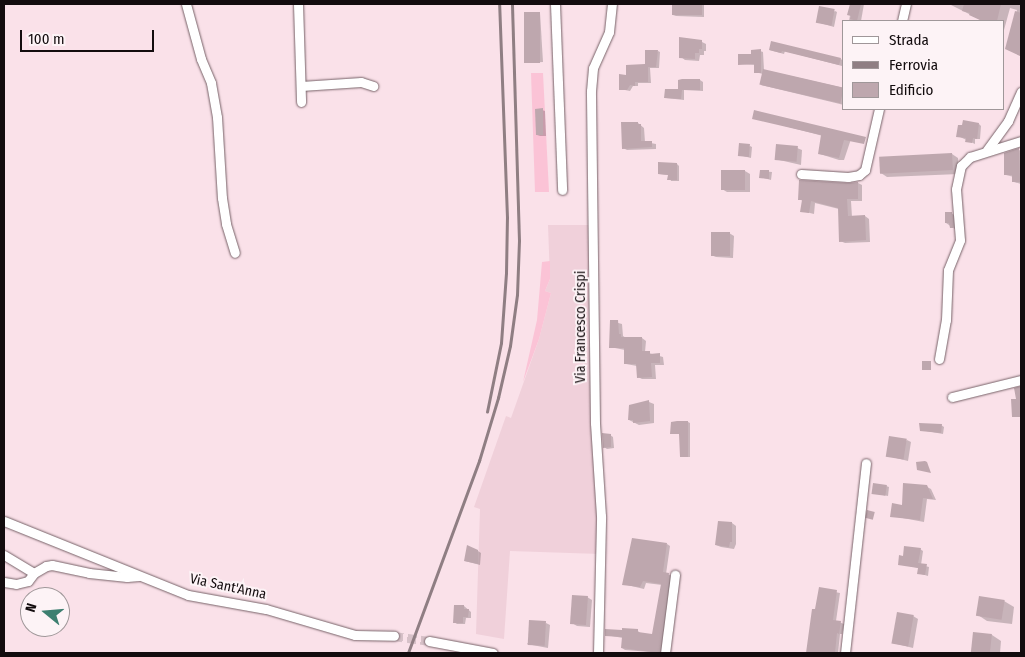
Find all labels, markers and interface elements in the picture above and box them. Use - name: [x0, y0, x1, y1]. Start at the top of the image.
- scale bar: [22, 20, 156, 52]
- legend: [842, 20, 1005, 110]
- text: 100 m: [28, 30, 65, 48]
- text: Strada: [889, 31, 929, 49]
- text: Ferrovia: [889, 56, 938, 74]
- text: Edificio: [889, 81, 934, 99]
- street label: Via Francesco Crispi: [573, 271, 589, 383]
- street label: Via Sant'Anna: [188, 571, 268, 603]
- north arrow: [20, 587, 70, 637]
- text: N: [22, 601, 40, 614]

